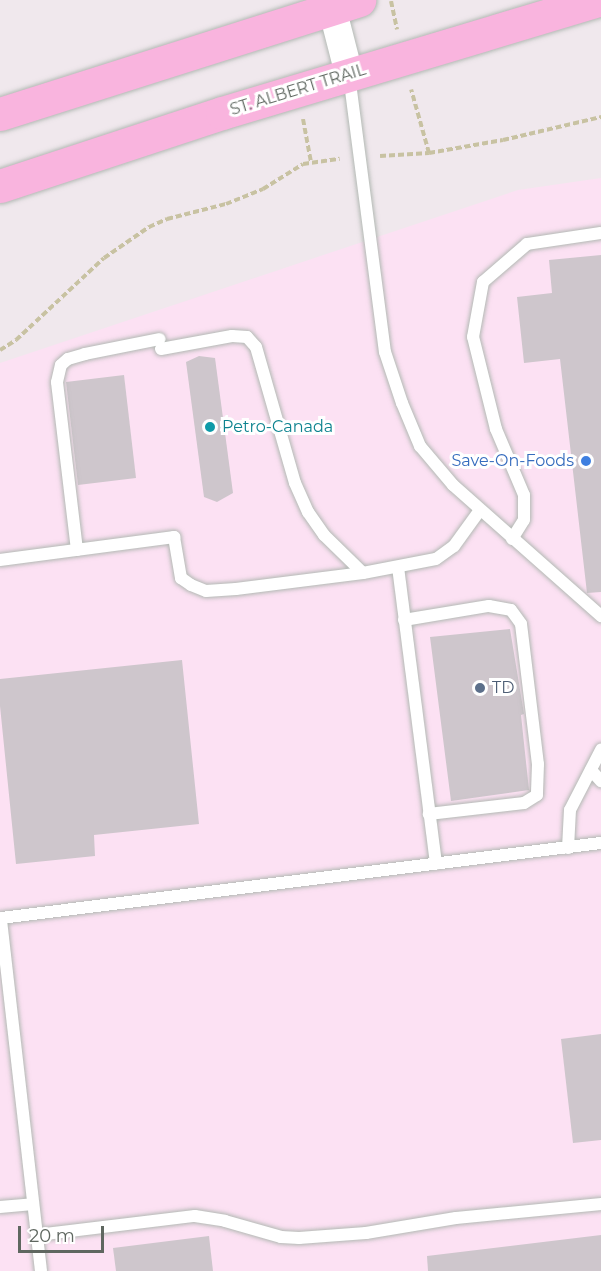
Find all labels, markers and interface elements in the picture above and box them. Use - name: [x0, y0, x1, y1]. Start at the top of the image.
- street label: ST. ALBERT TRAIL: [228, 60, 368, 120]
- place label: Petro-Canada: [222, 417, 333, 437]
- marker: Petro-Canada: [203, 420, 217, 434]
- place label: Save-On-Foods: [451, 451, 574, 471]
- marker: Save-On-Foods: [579, 454, 593, 468]
- place label: TD: [492, 678, 514, 698]
- marker: TD: [473, 681, 487, 695]
- scale bar: [21, 1214, 106, 1252]
- text: 20 m: [29, 1225, 75, 1247]

